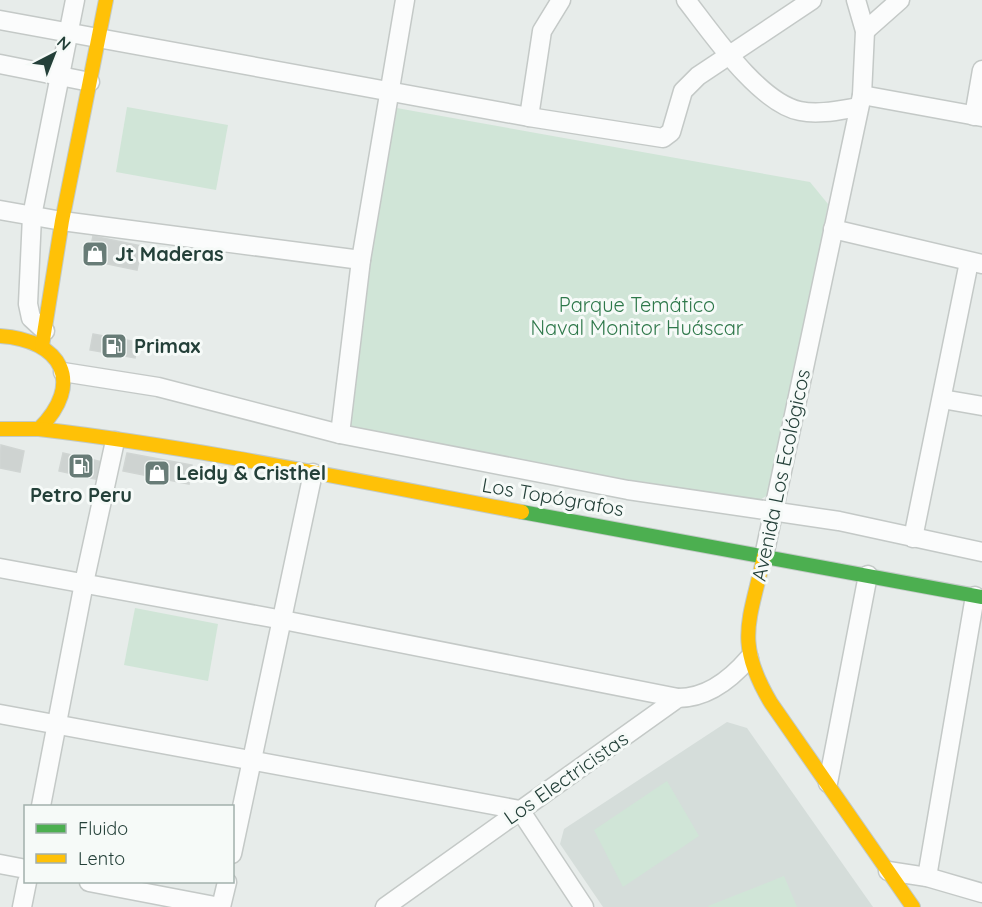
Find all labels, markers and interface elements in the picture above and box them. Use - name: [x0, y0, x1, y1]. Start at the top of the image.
- north arrow: [24, 24, 84, 84]
- text: N: [53, 31, 75, 54]
- shop icon: Jt Maderas: [80, 239, 110, 269]
- place label: Jt Maderas: [115, 241, 224, 266]
- park label: Parque Temático Naval Monitor Huáscar: [531, 292, 744, 340]
- fuel station icon: Primax: [99, 331, 129, 361]
- place label: Primax: [134, 333, 200, 358]
- street label: Avenida Los Ecológicos: [746, 367, 815, 583]
- fuel station icon: Petro Peru: [66, 451, 96, 481]
- shop icon: Leidy & Cristhel: [142, 458, 172, 488]
- place label: Leidy & Cristhel: [176, 460, 326, 485]
- street label: Los Topógrafos: [480, 472, 626, 521]
- place label: Petro Peru: [30, 482, 132, 507]
- street label: Los Electricistas: [499, 725, 633, 830]
- legend: [24, 805, 234, 883]
- text: Fluido: [78, 817, 128, 840]
- text: Lento: [78, 847, 125, 870]

